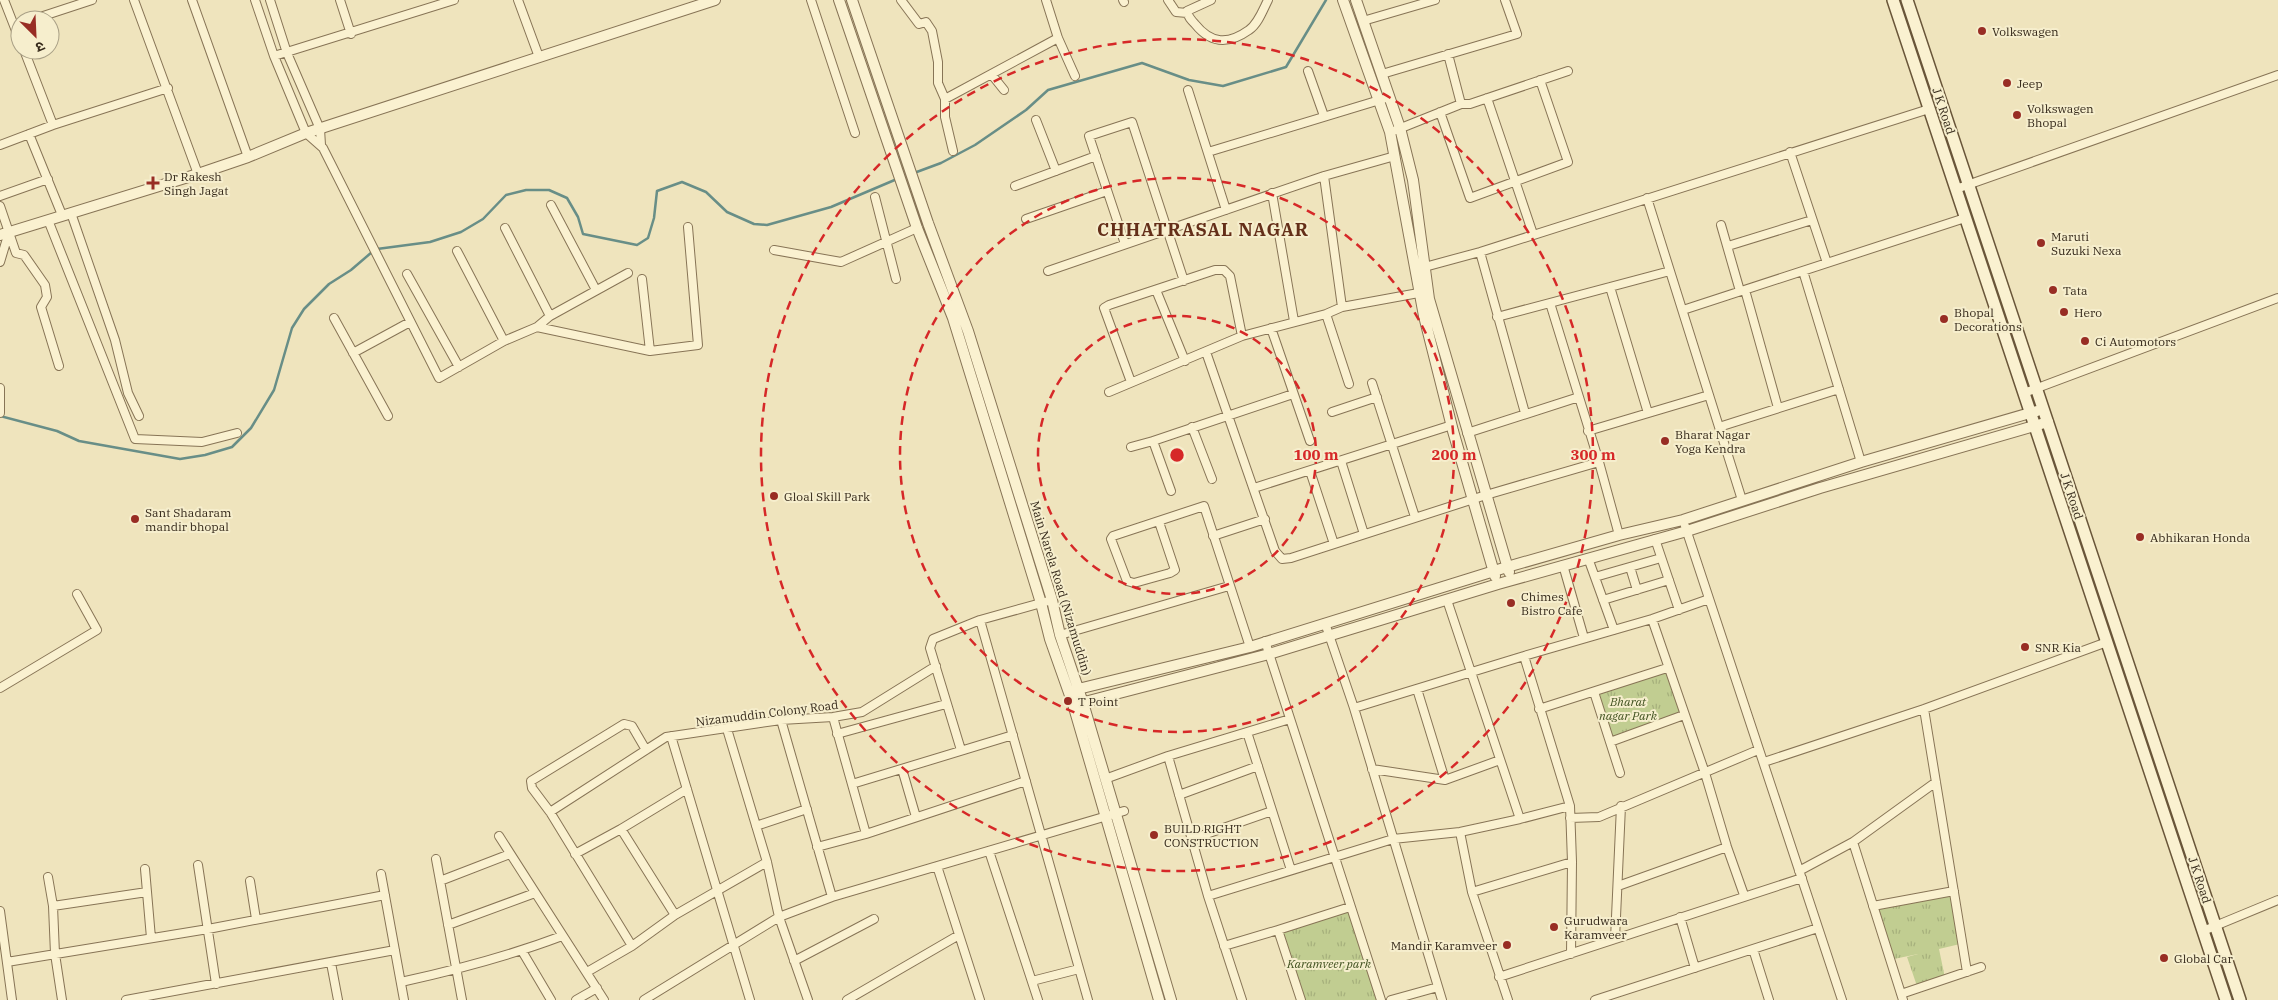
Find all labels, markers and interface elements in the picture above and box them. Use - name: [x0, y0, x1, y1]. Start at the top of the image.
- north arrow: [10, 10, 60, 60]
- place label: Volkswagen: [1992, 24, 2059, 39]
- marker: Volkswagen: [1976, 25, 1988, 37]
- text: उ: [32, 37, 48, 57]
- place label: Jeep: [2017, 76, 2043, 91]
- marker: Jeep: [2001, 77, 2013, 89]
- street label: J K Road: [1929, 86, 1959, 136]
- place label: Volkswagen Bhopal: [2027, 101, 2094, 130]
- marker: Volkswagen Bhopal: [2011, 109, 2023, 121]
- place label: Dr Rakesh Singh Jagat: [164, 169, 228, 198]
- marker: Dr Rakesh Singh Jagat: [146, 176, 160, 190]
- district label: CHHATRASAL NAGAR: [1097, 218, 1309, 241]
- place label: Maruti Suzuki Nexa: [2051, 229, 2122, 258]
- marker: Maruti Suzuki Nexa: [2035, 237, 2047, 249]
- place label: Tata: [2063, 283, 2088, 298]
- marker: Tata: [2047, 284, 2059, 296]
- place label: Bhopal Decorations: [1954, 305, 2022, 334]
- place label: Hero: [2074, 305, 2102, 320]
- marker: Hero: [2058, 306, 2070, 318]
- marker: Bhopal Decorations: [1938, 313, 1950, 325]
- place label: Ci Automotors: [2095, 334, 2176, 349]
- marker: Ci Automotors: [2079, 335, 2091, 347]
- place label: Bharat Nagar Yoga Kendra: [1675, 427, 1751, 456]
- marker: Bharat Nagar Yoga Kendra: [1659, 435, 1671, 447]
- text: 100 m: [1293, 445, 1339, 464]
- text: 200 m: [1431, 445, 1477, 464]
- text: 300 m: [1570, 445, 1616, 464]
- centre of rings: [1168, 446, 1186, 464]
- street label: J K Road: [2057, 471, 2087, 521]
- place label: Gloal Skill Park: [784, 489, 870, 504]
- marker: Gloal Skill Park: [768, 490, 780, 502]
- street label: Main Narela Road (Nizamuddin): [1027, 499, 1095, 677]
- place label: Sant Shadaram mandir bhopal: [145, 505, 232, 534]
- marker: Sant Shadaram mandir bhopal: [129, 513, 141, 525]
- place label: Abhikaran Honda: [2150, 530, 2251, 545]
- marker: Abhikaran Honda: [2134, 531, 2146, 543]
- place label: Chimes Bistro Cafe: [1521, 589, 1582, 618]
- marker: Chimes Bistro Cafe: [1505, 597, 1517, 609]
- place label: SNR Kia: [2035, 640, 2082, 655]
- marker: SNR Kia: [2019, 641, 2031, 653]
- place label: T Point: [1078, 694, 1118, 709]
- park label: Bharat nagar Park: [1599, 694, 1658, 723]
- marker: T Point: [1062, 695, 1074, 707]
- street label: Nizamuddin Colony Road: [695, 697, 839, 729]
- place label: BUILD RIGHT CONSTRUCTION: [1164, 821, 1259, 850]
- marker: BUILD RIGHT CONSTRUCTION: [1148, 829, 1160, 841]
- street label: J K Road: [2185, 855, 2215, 905]
- place label: Gurudwara Karamveer: [1564, 913, 1628, 942]
- marker: Gurudwara Karamveer: [1548, 921, 1560, 933]
- place label: Mandir Karamveer: [1391, 938, 1498, 953]
- marker: Mandir Karamveer: [1501, 939, 1513, 951]
- place label: Global Car: [2174, 951, 2233, 966]
- marker: Global Car: [2158, 952, 2170, 964]
- park label: Karamveer park: [1286, 956, 1372, 971]

